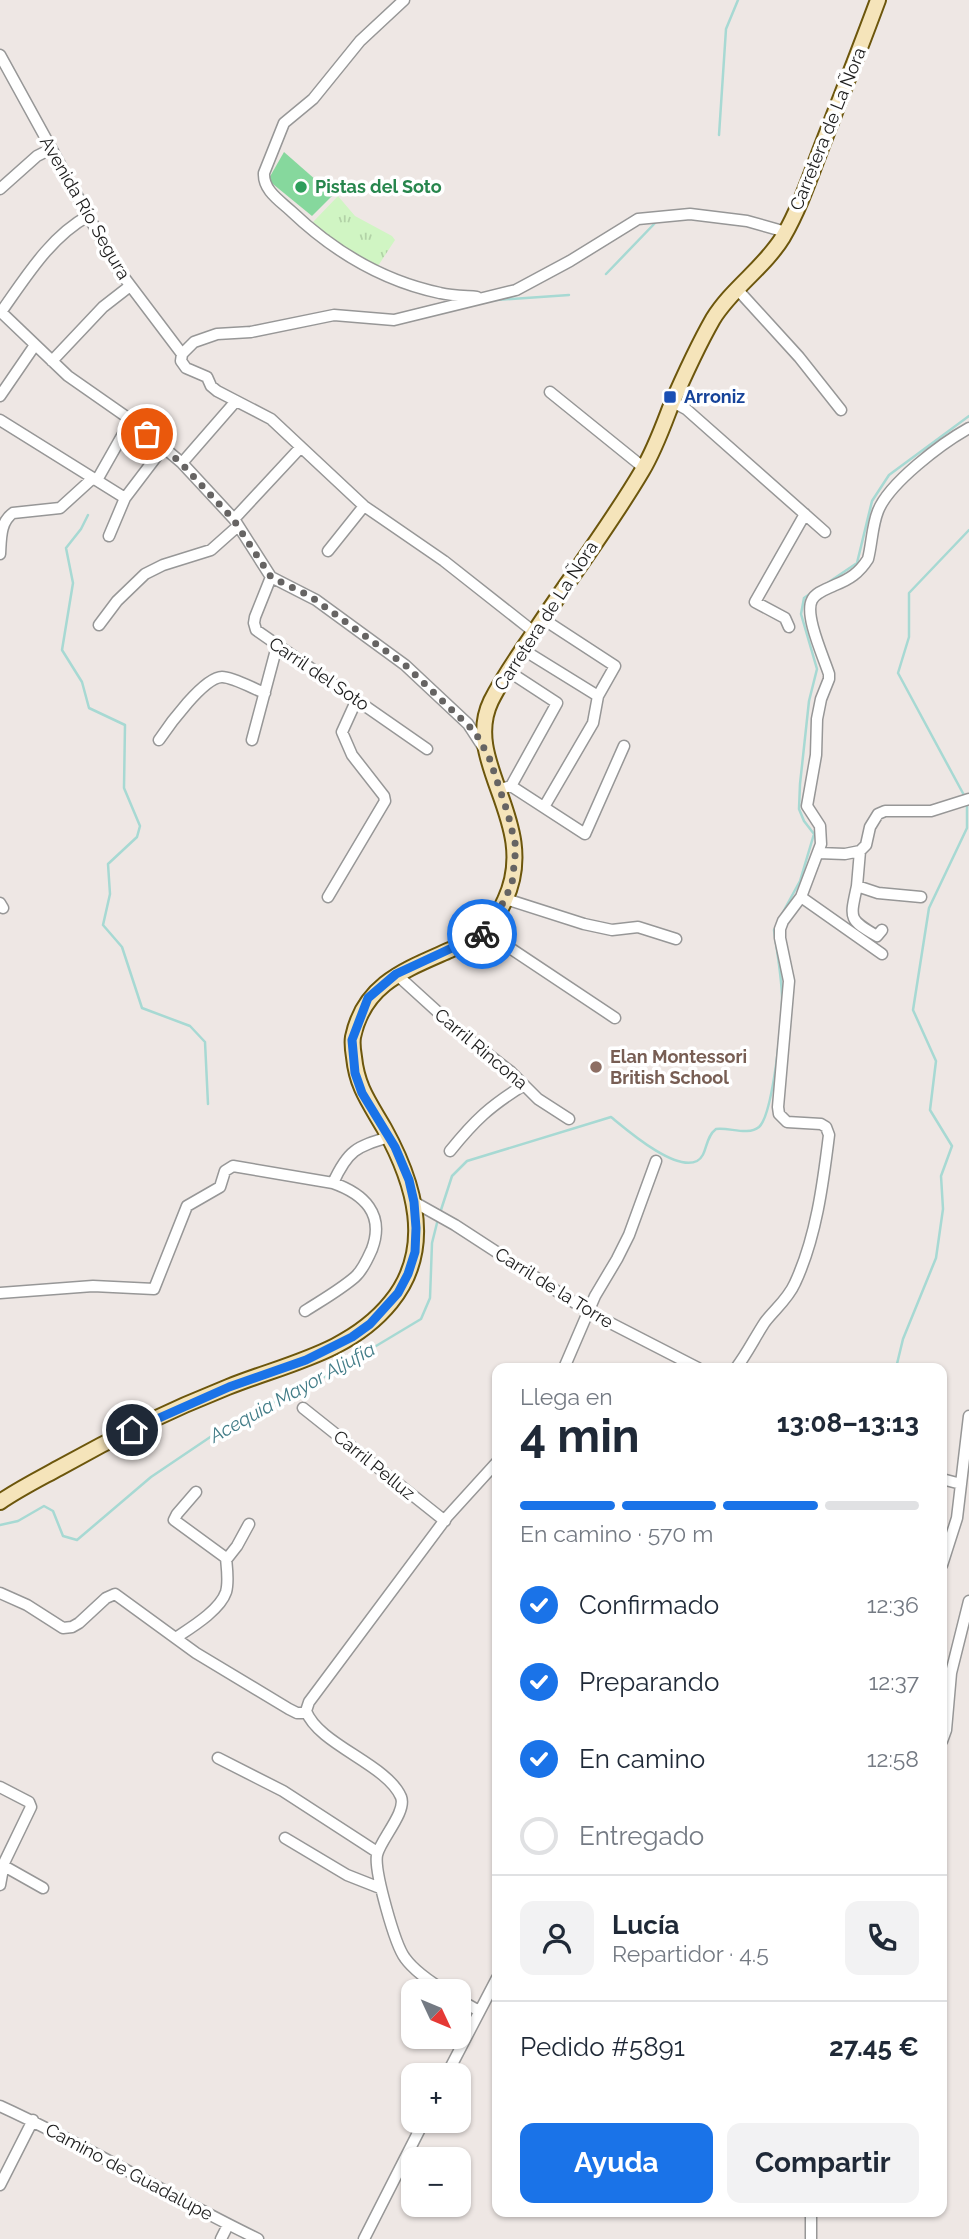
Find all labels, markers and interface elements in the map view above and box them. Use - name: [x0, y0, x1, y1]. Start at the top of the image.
- street label: Carretera de La Ñora: [785, 44, 870, 213]
- street label: Avenida Río Segura: [36, 132, 135, 283]
- place label: Pistas del Soto: [315, 176, 442, 197]
- marker: Pistas del Soto: [293, 179, 309, 195]
- place label: Arroniz: [684, 386, 745, 407]
- marker: Arroniz: [662, 389, 678, 405]
- pin: [117, 404, 177, 464]
- icon: bag: [128, 415, 166, 453]
- street label: Carretera de La Ñora: [489, 537, 602, 694]
- street label: Carril del Soto: [265, 632, 374, 715]
- courier: [447, 899, 517, 969]
- icon: bike: [463, 915, 501, 953]
- street label: Carril Rincona: [431, 1004, 532, 1093]
- place label: Elan Montessori British School: [610, 1046, 747, 1088]
- marker: Elan Montessori British School: [588, 1059, 604, 1075]
- street label: Carril de la Torre: [491, 1243, 618, 1333]
- water label: Acequia Mayor Aljufía: [205, 1337, 379, 1447]
- text: Llega en: [520, 1383, 613, 1410]
- pin: [102, 1400, 162, 1460]
- text: 13:08–13:13: [777, 1408, 919, 1438]
- text: 4 min: [520, 1409, 640, 1463]
- icon: home: [113, 1411, 151, 1449]
- street label: Carril Pelluz: [329, 1425, 419, 1504]
- text: En camino · 570 m: [520, 1520, 713, 1547]
- icon: check: [520, 1586, 558, 1624]
- text: Confirmado: [579, 1590, 719, 1620]
- text: 12:36: [867, 1591, 919, 1618]
- icon: check: [520, 1663, 558, 1701]
- text: Preparando: [579, 1667, 719, 1697]
- text: 12:37: [868, 1668, 919, 1695]
- icon: check: [520, 1740, 558, 1778]
- text: En camino: [579, 1744, 705, 1774]
- text: 12:58: [867, 1745, 919, 1772]
- text: Entregado: [579, 1821, 704, 1851]
- button: person: [520, 1901, 594, 1975]
- button: phone: [845, 1901, 919, 1975]
- text: Lucía: [612, 1910, 679, 1940]
- text: Repartidor · 4.5: [612, 1940, 769, 1967]
- north arrow: [401, 1979, 471, 2049]
- map controls: [401, 1979, 471, 2217]
- text: Pedido #5891: [520, 2032, 685, 2062]
- text: 27.45 €: [829, 2032, 919, 2062]
- button: +: [401, 2063, 471, 2133]
- street label: Camino de Guadalupe: [42, 2119, 217, 2225]
- button: Ayuda: [520, 2123, 713, 2203]
- button: Compartir: [727, 2123, 919, 2203]
- button: −: [401, 2147, 471, 2217]

